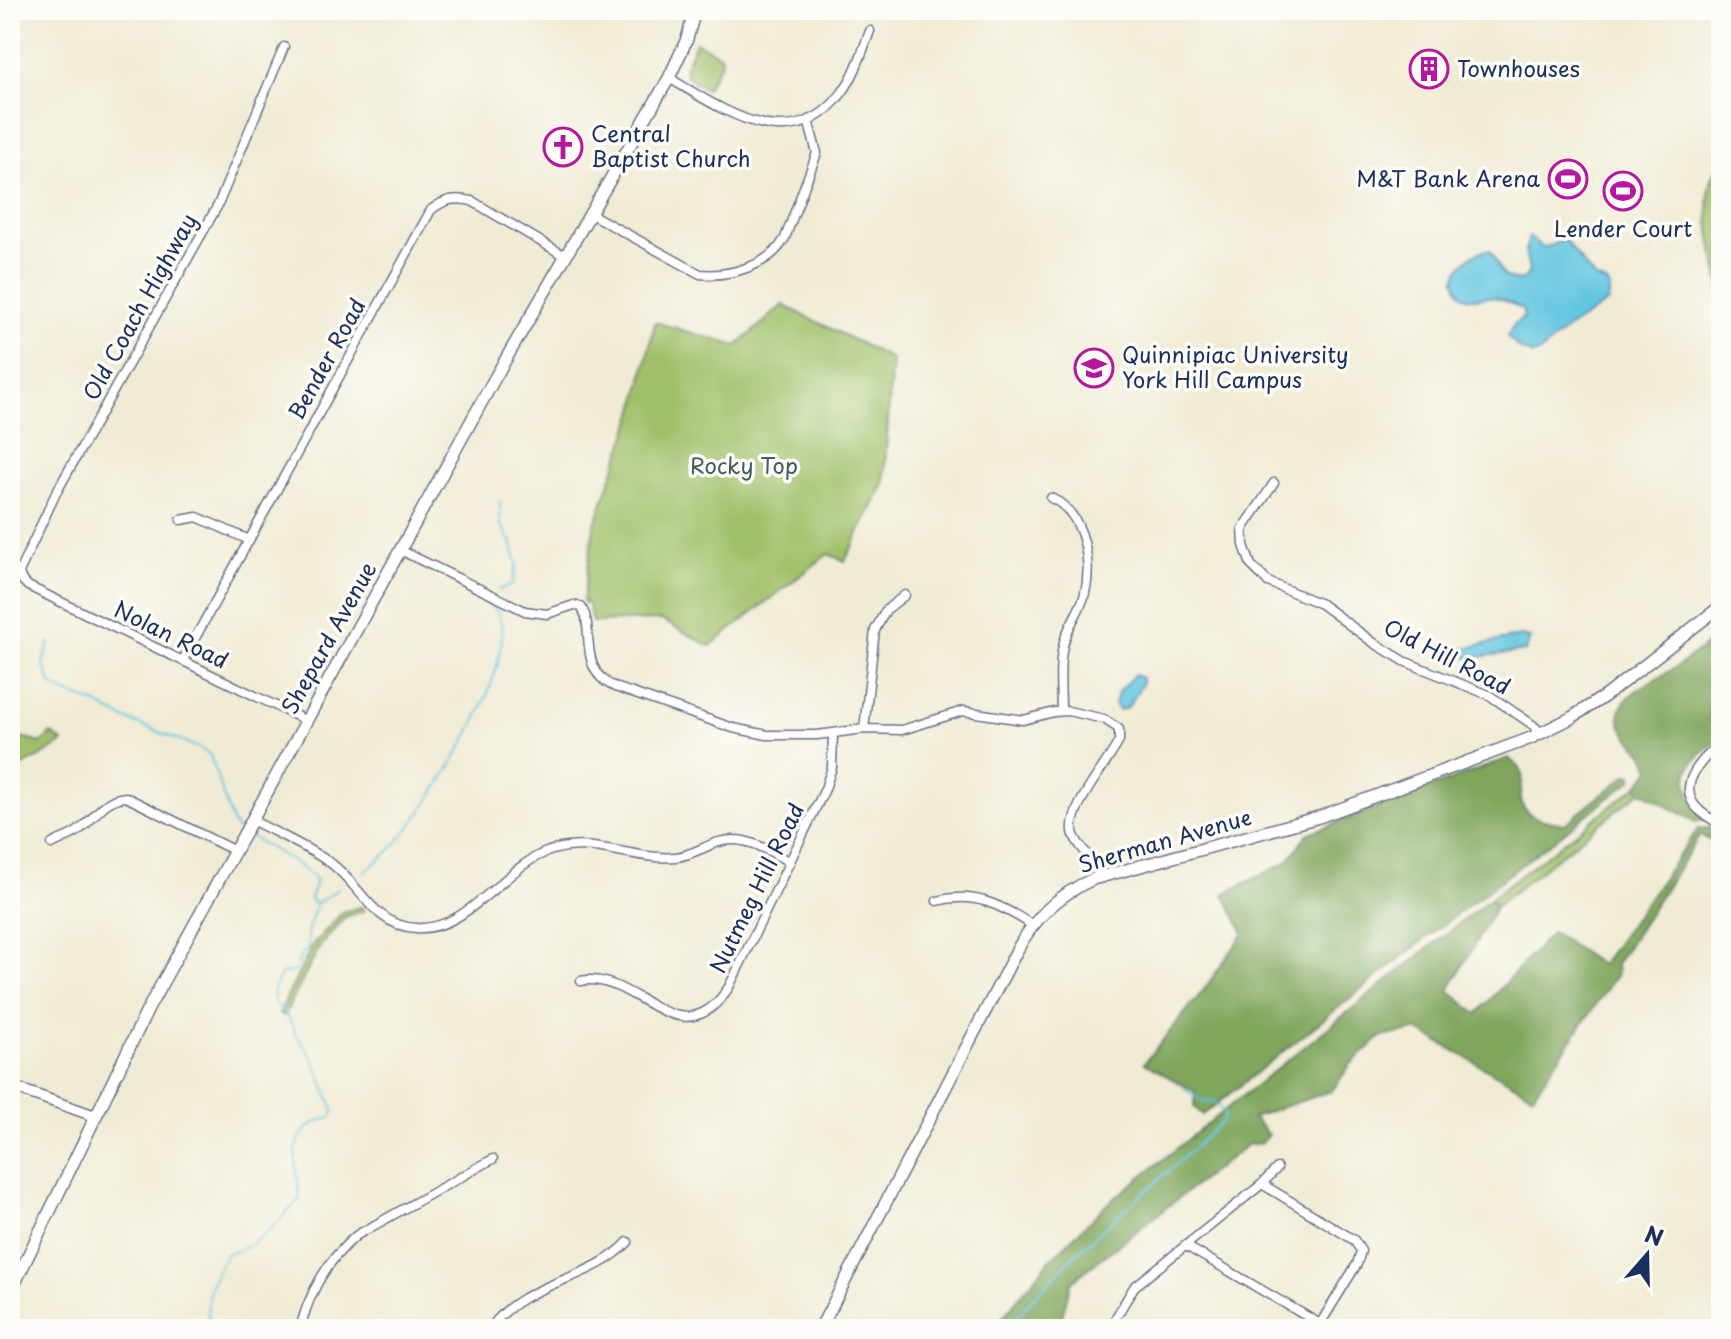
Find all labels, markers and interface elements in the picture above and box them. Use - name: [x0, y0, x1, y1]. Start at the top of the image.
- building icon: Townhouses: [1408, 48, 1450, 90]
- place label: Townhouses: [1457, 51, 1580, 84]
- place label: Central Baptist Church: [591, 116, 750, 174]
- church icon: Central Baptist Church: [542, 126, 584, 168]
- sports icon: M&T Bank Arena: [1547, 158, 1589, 200]
- place label: M&T Bank Arena: [1356, 161, 1540, 194]
- sports icon: Lender Court: [1602, 170, 1644, 212]
- street label: Old Coach Highway: [74, 207, 204, 406]
- place label: Lender Court: [1554, 211, 1692, 244]
- street label: Bender Road: [279, 292, 373, 425]
- place label: Quinnipiac University York Hill Campus: [1122, 337, 1349, 395]
- school or university icon: Quinnipiac University York Hill Campus: [1073, 347, 1115, 389]
- park label: Rocky Top: [690, 448, 798, 481]
- street label: Shepard Avenue: [272, 555, 383, 719]
- street label: Nolan Road: [109, 592, 235, 676]
- street label: Old Hill Road: [1379, 610, 1517, 702]
- street label: Nutmeg Hill Road: [700, 797, 811, 978]
- street label: Sherman Avenue: [1074, 799, 1255, 880]
- north arrow: [1607, 1215, 1687, 1295]
- text: N: [1641, 1216, 1668, 1253]

